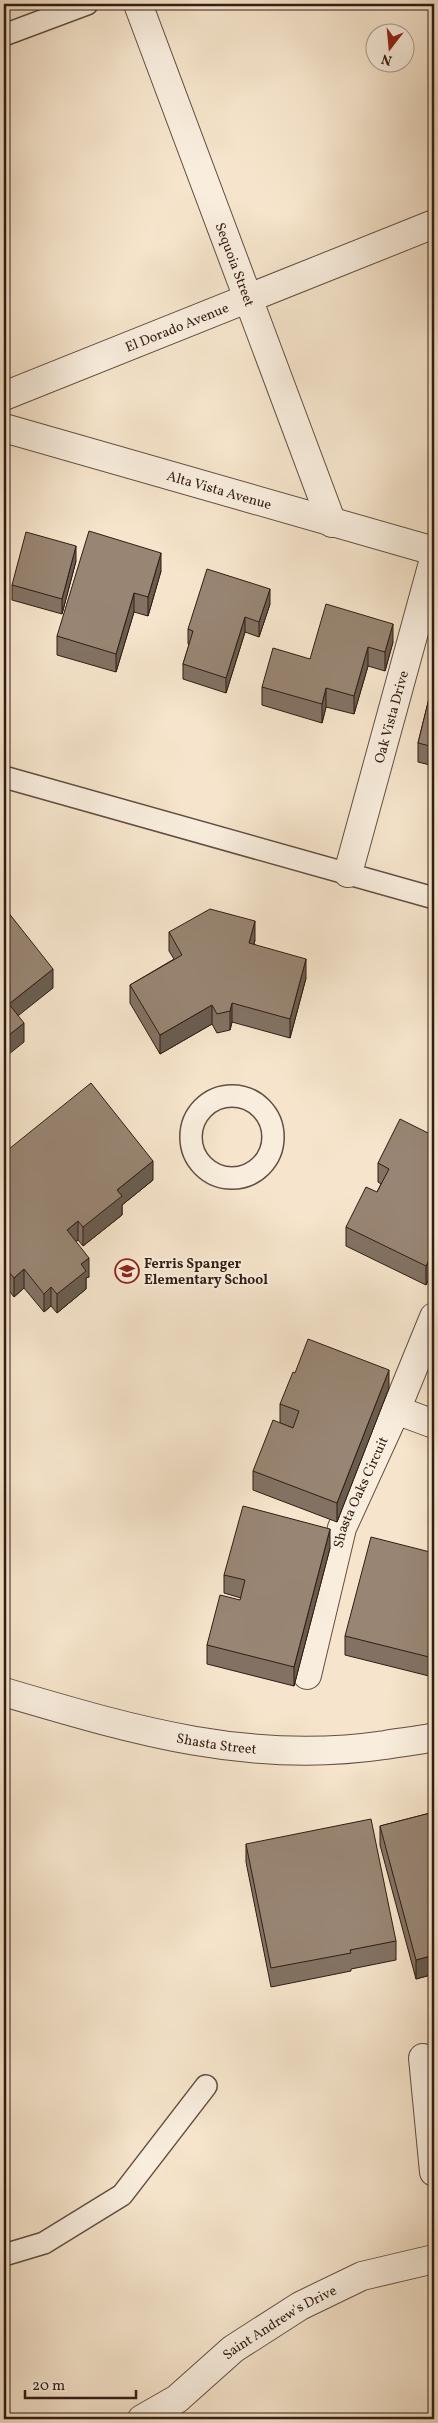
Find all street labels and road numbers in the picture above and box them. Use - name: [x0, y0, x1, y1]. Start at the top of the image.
- street label: Sequoia Street: [210, 220, 258, 310]
- street label: El Dorado Avenue: [123, 299, 232, 358]
- street label: Alta Vista Avenue: [164, 467, 274, 515]
- street label: Oak Vista Drive: [370, 668, 414, 766]
- street label: Shasta Oaks Circuit: [330, 1434, 394, 1550]
- street label: Shasta Street: [175, 1730, 257, 1760]
- street label: Saint Andrew's Drive: [219, 2282, 340, 2365]

